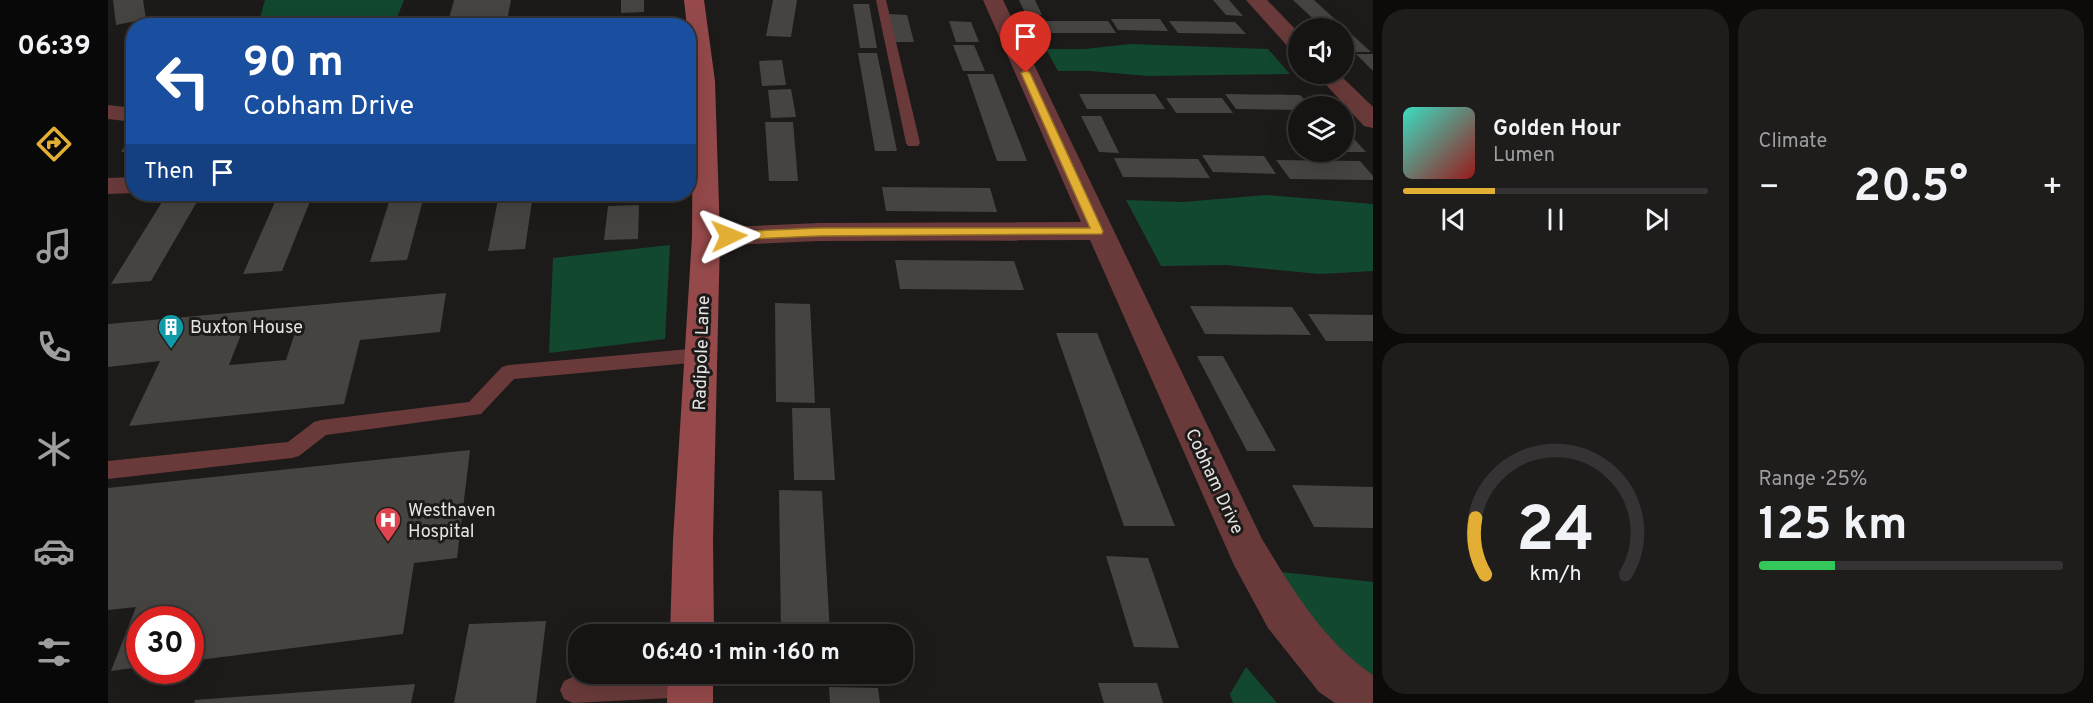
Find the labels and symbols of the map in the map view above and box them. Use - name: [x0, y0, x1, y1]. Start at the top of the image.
- pin: [1000, 11, 1051, 73]
- position arrow: [697, 204, 761, 268]
- street label: Radipole Lane: [689, 295, 716, 411]
- building icon: Buxton House: [156, 312, 186, 350]
- place label: Buxton House: [190, 317, 303, 340]
- street label: Cobham Drive: [1179, 425, 1248, 538]
- place label: Westhaven Hospital: [408, 500, 496, 544]
- hospital icon: Westhaven Hospital: [373, 505, 403, 543]
- speed limit sign: 30: [126, 606, 204, 684]

